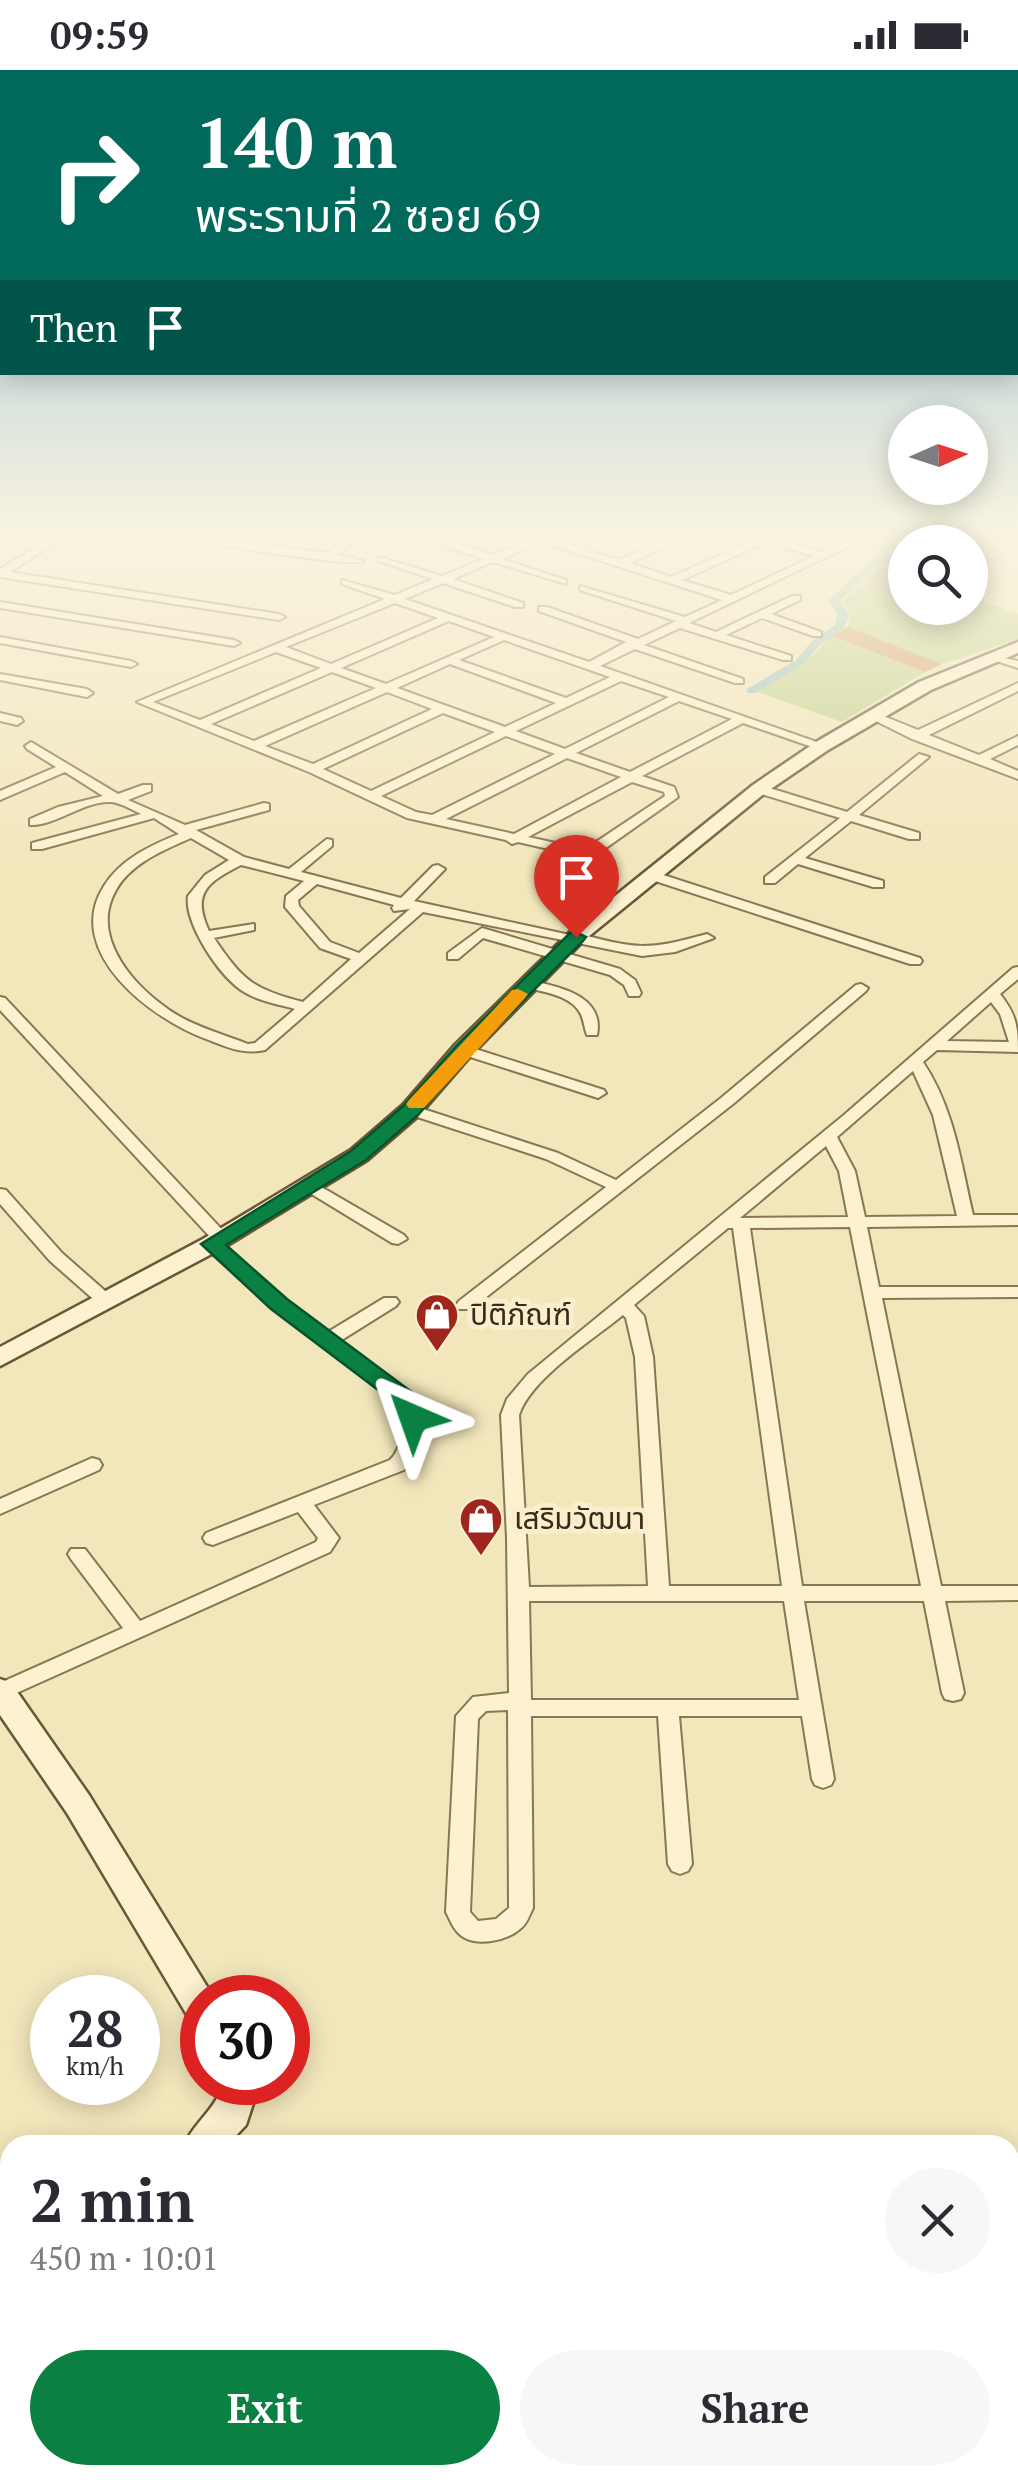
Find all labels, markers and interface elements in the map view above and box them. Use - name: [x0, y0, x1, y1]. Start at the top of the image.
- text: 09:59: [50, 10, 149, 60]
- text: 140 m: [195, 95, 397, 188]
- icon: right: [30, 110, 160, 240]
- text: พระรามที่ 2 ซอย 69: [195, 185, 541, 245]
- icon: arrive: [138, 300, 193, 355]
- text: Then: [30, 303, 118, 353]
- north arrow: [888, 405, 988, 505]
- map controls: [888, 405, 988, 625]
- button: search: [888, 525, 988, 625]
- pin: [534, 835, 619, 938]
- icon: arrive: [549, 850, 604, 905]
- shop icon: ปิติภัณฑ์: [414, 1292, 460, 1353]
- place label: ปิติภัณฑ์: [470, 1294, 571, 1334]
- position arrow: [361, 1366, 465, 1470]
- shop icon: เสริมวัฒนา: [458, 1496, 504, 1557]
- place label: เสริมวัฒนา: [514, 1498, 645, 1538]
- speed limit sign: 30: [180, 1975, 310, 2105]
- text: 28: [67, 1995, 123, 2061]
- text: km/h: [66, 2049, 124, 2082]
- text: 2 min: [30, 2160, 194, 2239]
- button: close: [885, 2168, 990, 2273]
- text: 450 m · 10:01: [30, 2237, 218, 2279]
- button: Exit: [30, 2350, 500, 2465]
- button: Share: [520, 2350, 990, 2465]

